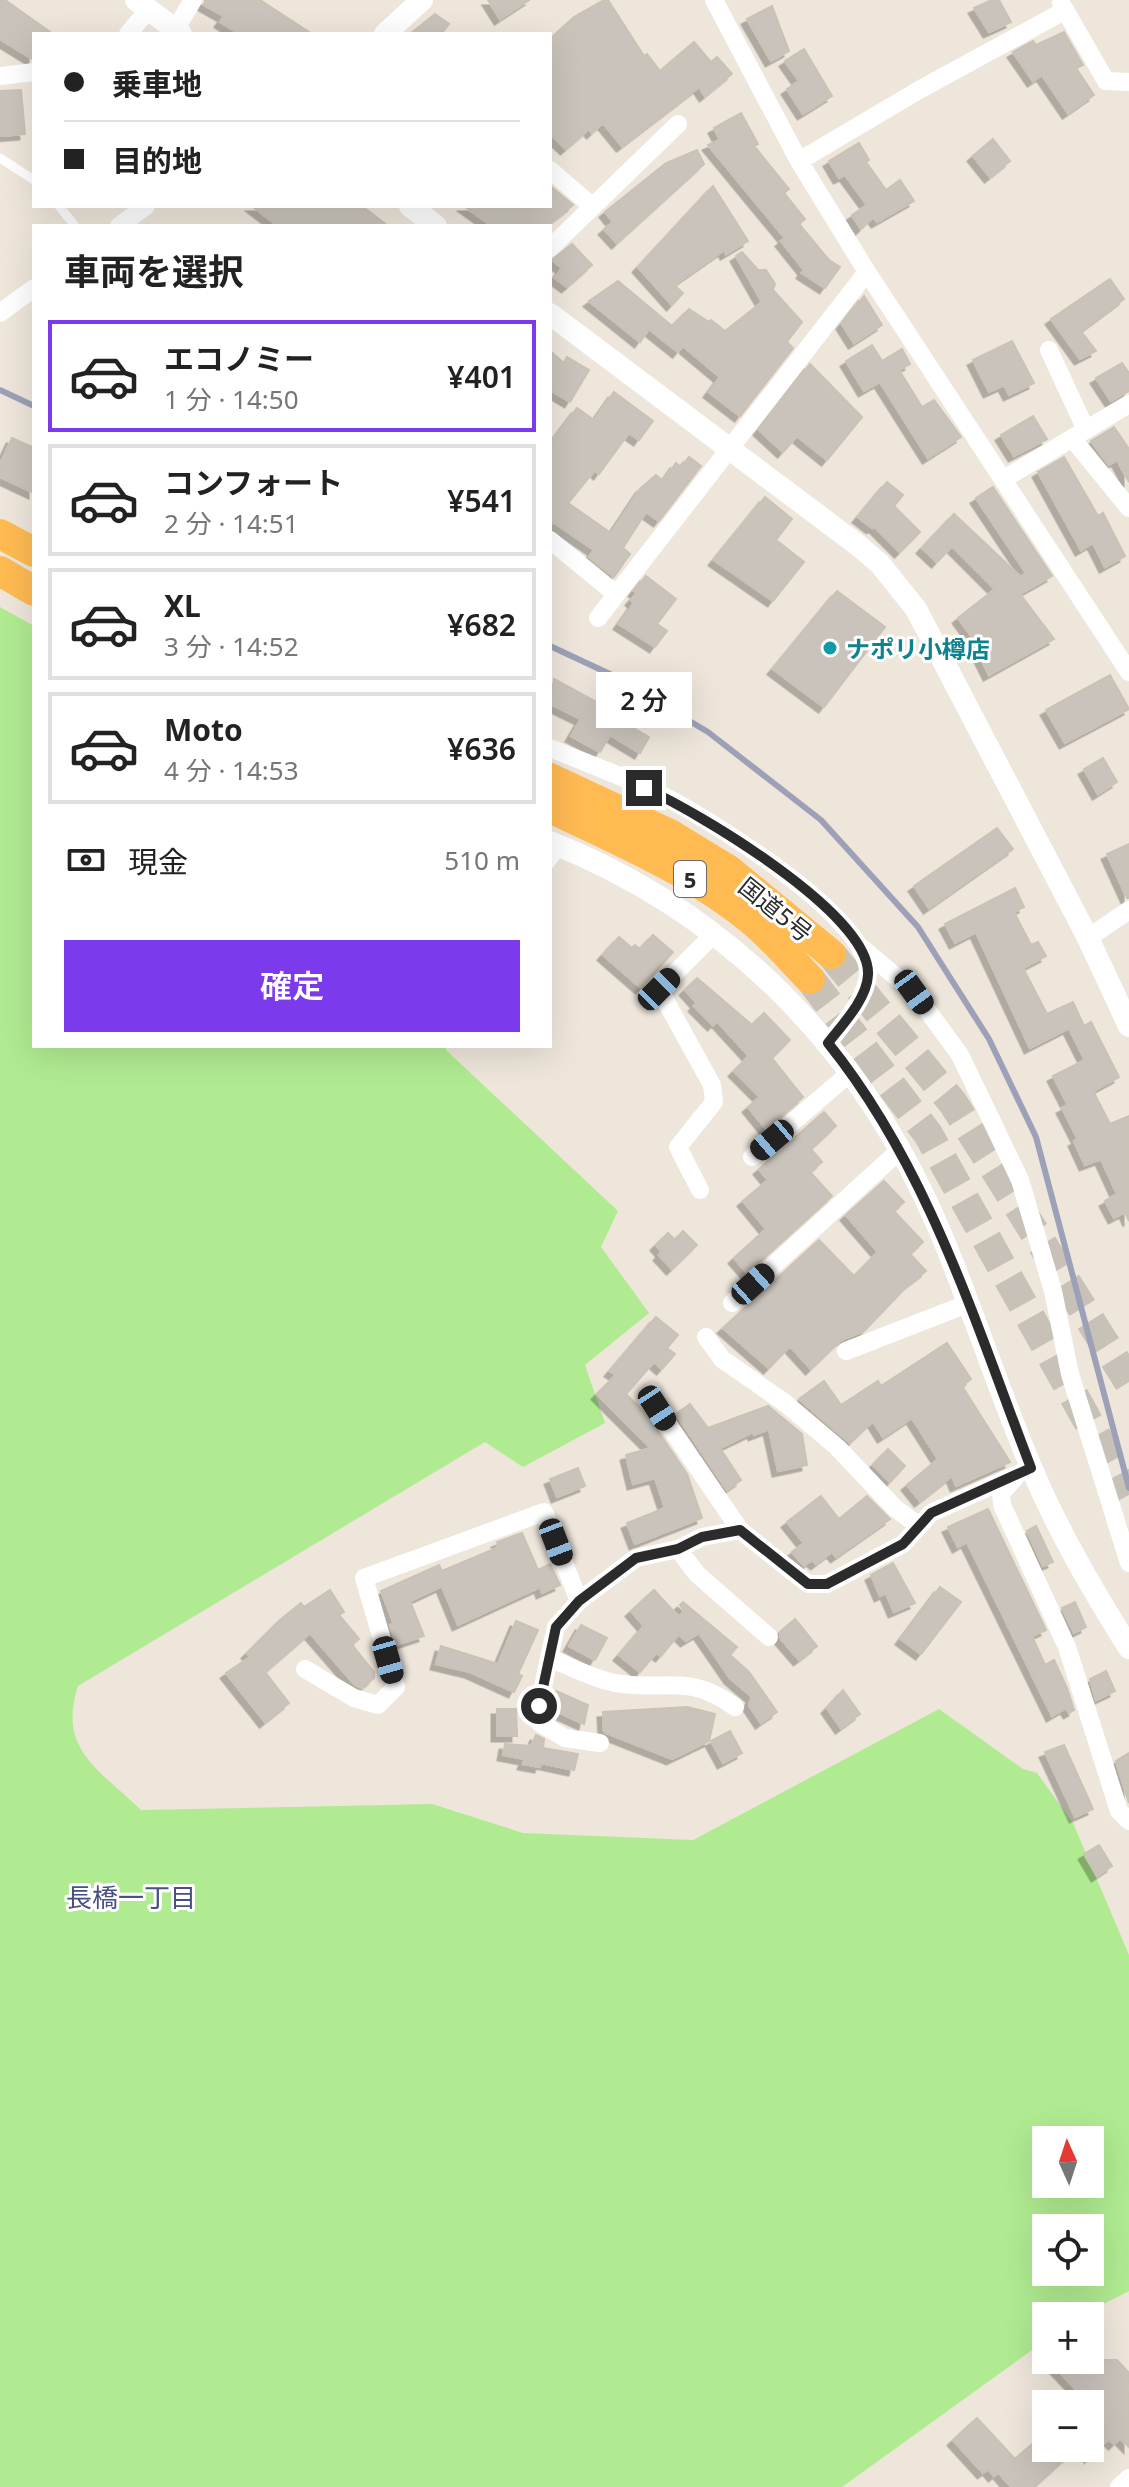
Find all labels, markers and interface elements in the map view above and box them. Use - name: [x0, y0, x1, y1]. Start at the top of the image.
- text: 乗車地: [112, 63, 202, 104]
- text: 目的地: [112, 140, 202, 181]
- text: 車両を選択: [64, 247, 244, 296]
- text: エコノミー: [164, 338, 314, 379]
- icon: car: [68, 340, 140, 412]
- text: ¥401: [447, 356, 516, 397]
- text: 1 分 · 14:50: [164, 381, 299, 417]
- text: コンフォート: [164, 462, 343, 503]
- icon: car: [68, 464, 140, 536]
- text: ¥541: [447, 480, 516, 521]
- text: 2 分 · 14:51: [164, 505, 299, 541]
- text: XL: [164, 585, 201, 626]
- icon: car: [68, 588, 140, 660]
- text: ¥682: [447, 604, 516, 645]
- text: 3 分 · 14:52: [164, 628, 299, 664]
- place label: ナポリ小樽店: [846, 632, 990, 665]
- marker: ナポリ小樽店: [821, 639, 839, 657]
- callout: 2 分: [596, 672, 692, 728]
- text: 2 分: [620, 682, 668, 718]
- text: Moto: [164, 709, 243, 750]
- icon: car: [68, 712, 140, 784]
- text: ¥636: [447, 728, 516, 769]
- text: 4 分 · 14:53: [164, 752, 299, 788]
- route end: [626, 770, 662, 806]
- icon: cash: [64, 838, 108, 882]
- text: 現金: [128, 841, 188, 882]
- text: 510 m: [444, 842, 520, 878]
- road number: 5: [674, 861, 706, 897]
- street label: 国道5号: [732, 869, 820, 949]
- button: 確定: [64, 940, 520, 1032]
- car: [634, 964, 684, 1014]
- car: [890, 966, 938, 1018]
- car: [746, 1115, 798, 1165]
- car: [727, 1259, 779, 1309]
- car: [634, 1381, 680, 1435]
- car: [536, 1515, 576, 1569]
- car: [370, 1634, 406, 1686]
- route start: [521, 1688, 557, 1724]
- district label: 長橋一丁目: [66, 1879, 196, 1915]
- north arrow: [1032, 2126, 1104, 2198]
- map controls: [1032, 2126, 1104, 2462]
- button: locate: [1032, 2214, 1104, 2286]
- button: +: [1032, 2302, 1104, 2374]
- button: −: [1032, 2390, 1104, 2462]

